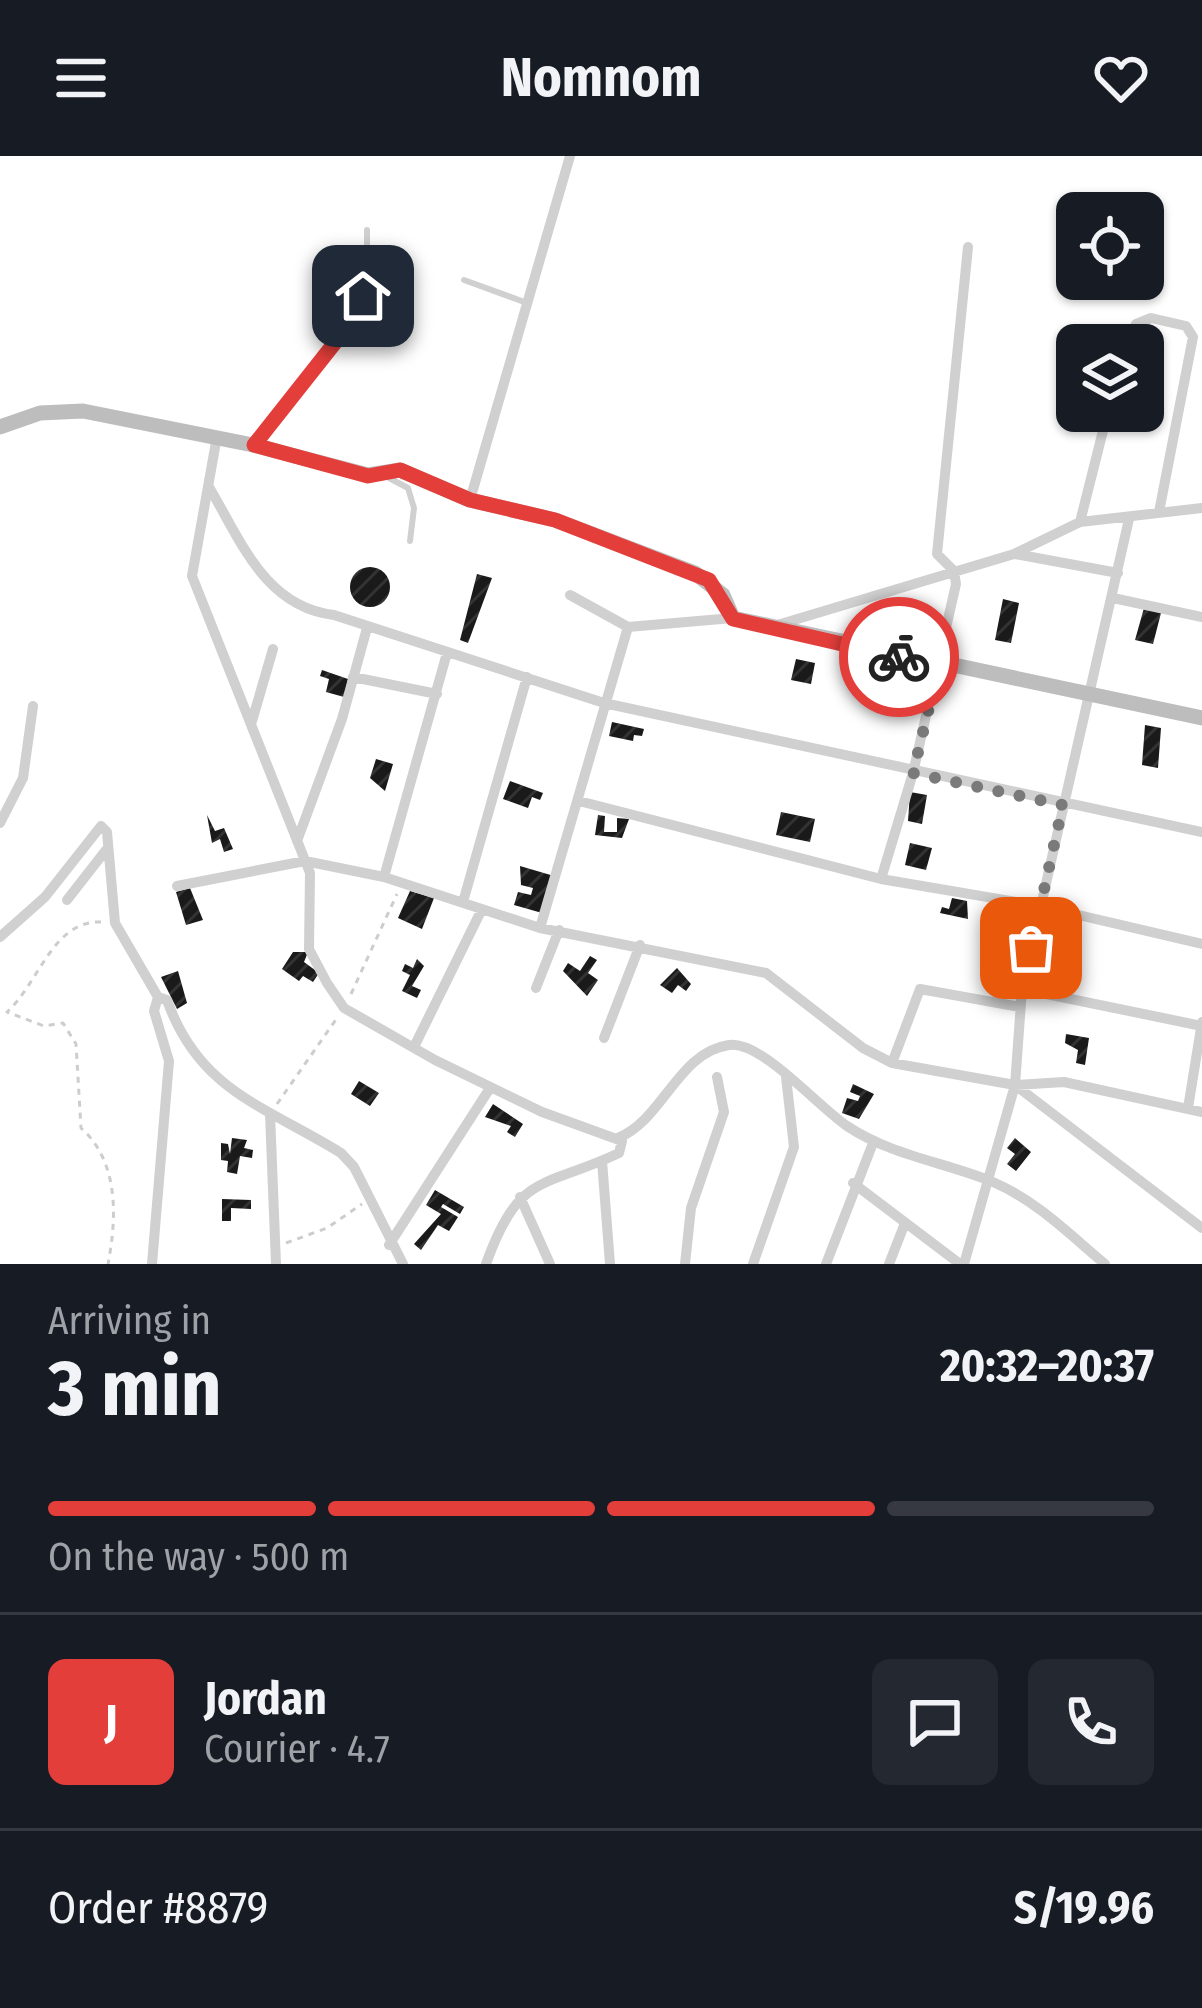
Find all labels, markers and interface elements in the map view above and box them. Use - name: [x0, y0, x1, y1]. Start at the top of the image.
- icon: menu: [48, 45, 114, 111]
- icon: heart: [1088, 45, 1154, 111]
- text: Nomnom: [501, 46, 701, 110]
- map controls: [1056, 192, 1164, 432]
- button: locate: [1056, 192, 1164, 300]
- pin: [312, 245, 414, 347]
- icon: home: [330, 263, 396, 329]
- button: layers: [1056, 324, 1164, 432]
- courier: [839, 597, 959, 717]
- icon: bike: [866, 624, 932, 690]
- pin: [980, 897, 1082, 999]
- icon: bag: [998, 915, 1064, 981]
- text: Arriving in: [48, 1298, 211, 1344]
- text: 20:32–20:37: [940, 1339, 1154, 1393]
- text: 3 min: [48, 1342, 222, 1436]
- text: On the way · 500 m: [48, 1534, 349, 1580]
- button: chat: [872, 1659, 998, 1785]
- button: phone: [1028, 1659, 1154, 1785]
- text: Jordan: [204, 1672, 327, 1726]
- text: J: [104, 1695, 118, 1749]
- text: Courier · 4.7: [204, 1726, 390, 1772]
- text: Order #8879: [48, 1881, 268, 1935]
- text: S/19.96: [1014, 1881, 1154, 1935]

